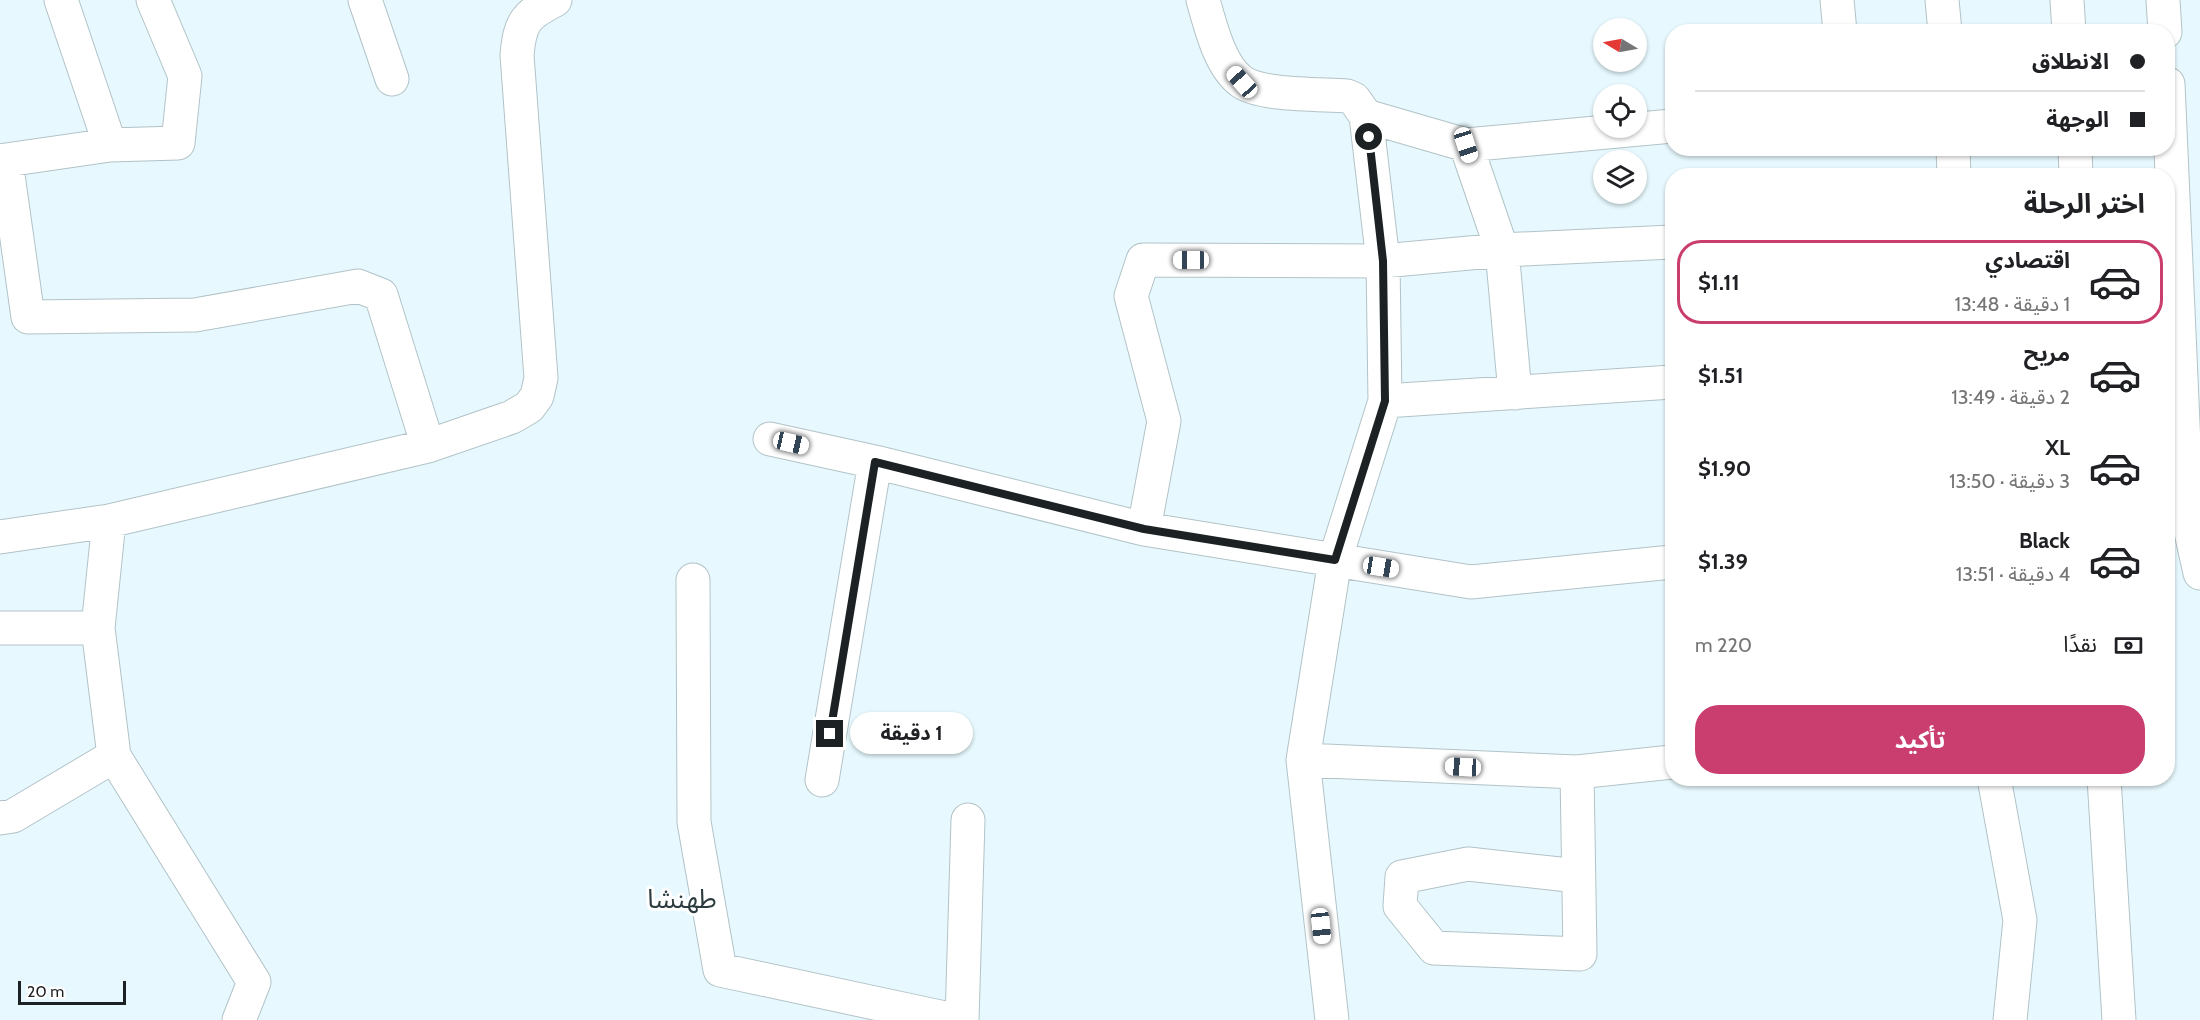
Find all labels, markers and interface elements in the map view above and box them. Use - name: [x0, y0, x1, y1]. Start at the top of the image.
- north arrow: [1593, 18, 1647, 72]
- map controls: [1593, 18, 1647, 204]
- text: الانطلاق: [2032, 48, 2109, 75]
- car: [1223, 63, 1261, 101]
- button: locate: [1593, 84, 1647, 138]
- text: الوجهة: [2046, 106, 2109, 133]
- route start: [1355, 123, 1382, 150]
- car: [1452, 125, 1480, 165]
- button: layers: [1593, 150, 1647, 204]
- text: اختر الرحلة: [2024, 187, 2145, 220]
- text: اقتصادي: [1985, 247, 2070, 274]
- car: [1173, 251, 1209, 269]
- icon: car: [2088, 255, 2142, 309]
- text: $1.11: [1698, 269, 1740, 296]
- text: 1 دقيقة · 13:48: [1954, 292, 2070, 316]
- text: مريح: [2024, 340, 2070, 367]
- icon: car: [2088, 348, 2142, 402]
- text: $1.51: [1698, 362, 1744, 389]
- text: 2 دقيقة · 13:49: [1951, 385, 2070, 409]
- car: [771, 430, 811, 456]
- text: XL: [2045, 434, 2070, 461]
- icon: car: [2088, 441, 2142, 495]
- text: $1.90: [1698, 455, 1751, 482]
- text: 3 دقيقة · 13:50: [1949, 469, 2070, 493]
- text: Black: [2019, 527, 2070, 554]
- icon: car: [2088, 534, 2142, 588]
- text: $1.39: [1698, 548, 1748, 575]
- car: [1362, 555, 1400, 579]
- text: 4 دقيقة · 13:51: [1956, 562, 2070, 586]
- icon: cash: [2112, 629, 2145, 662]
- text: نقدًا: [2063, 631, 2097, 658]
- text: 220 m: [1695, 633, 1752, 657]
- button: تأكيد: [1695, 705, 2145, 774]
- callout: 1 دقيقة: [851, 713, 974, 755]
- route end: [816, 720, 843, 747]
- text: 1 دقيقة: [880, 721, 943, 745]
- car: [1445, 757, 1481, 777]
- district label: طهنشا: [647, 883, 717, 915]
- car: [1310, 907, 1332, 945]
- scale bar: [18, 978, 126, 1006]
- text: 20 m: [27, 982, 64, 1001]

